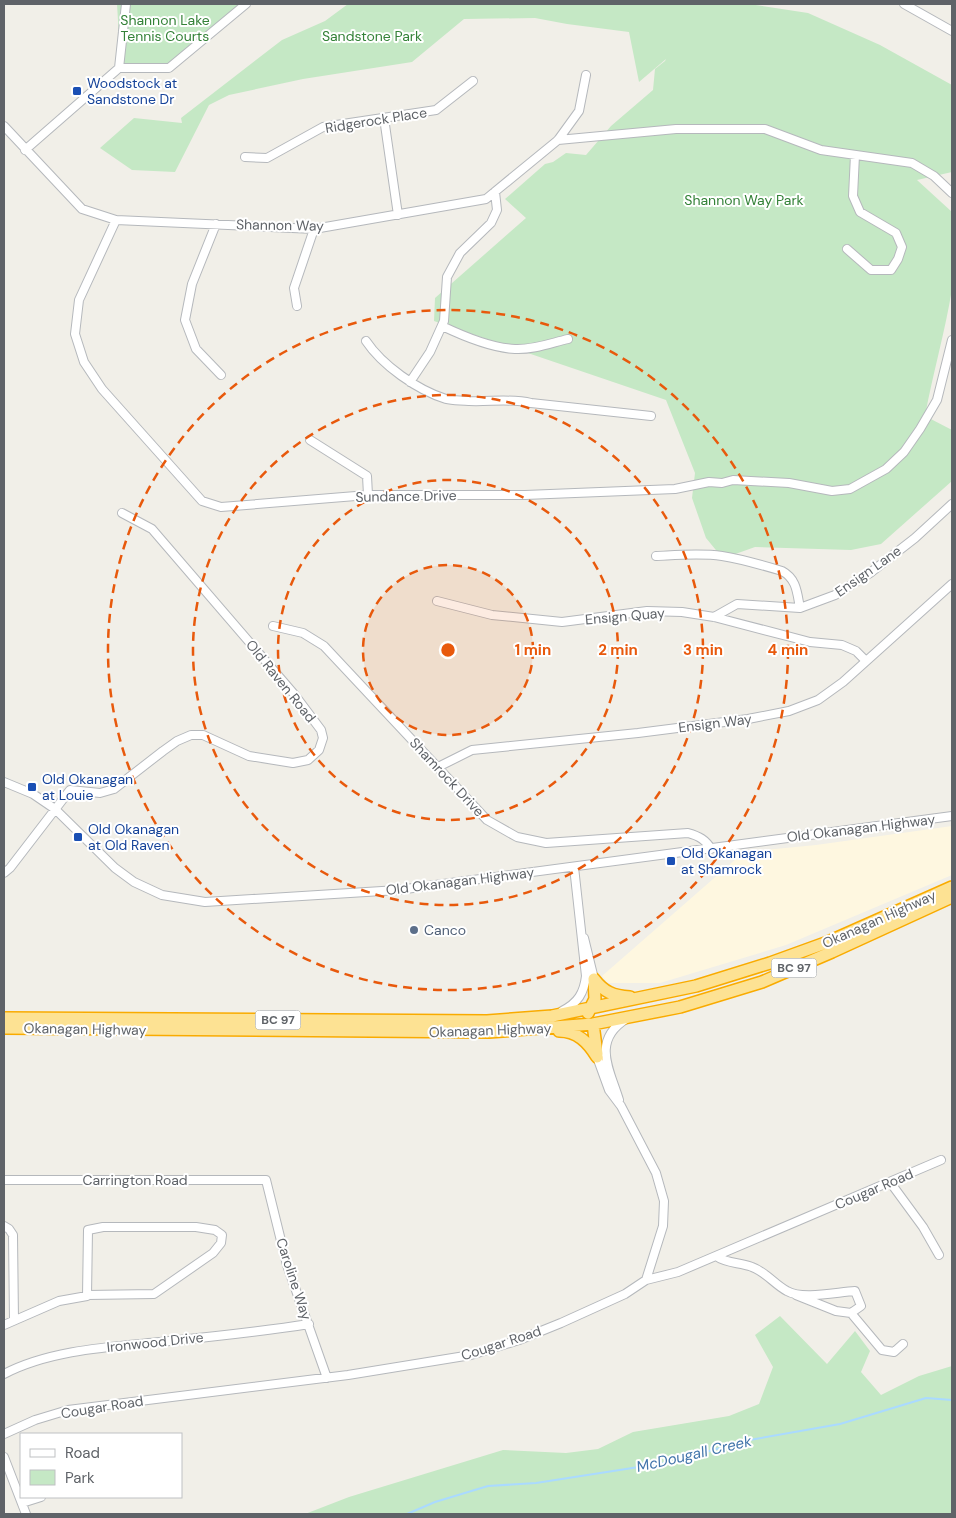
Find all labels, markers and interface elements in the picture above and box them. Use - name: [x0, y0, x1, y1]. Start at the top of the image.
- park label: Shannon Lake Tennis Courts: [120, 11, 210, 45]
- park label: Sandstone Park: [322, 27, 422, 45]
- place label: Woodstock at Sandstone Dr: [87, 74, 177, 108]
- marker: Woodstock at Sandstone Dr: [71, 85, 83, 97]
- street label: Ridgerock Place: [324, 103, 428, 137]
- park label: Shannon Way Park: [684, 191, 804, 209]
- street label: Shannon Way: [236, 215, 324, 235]
- street label: Sundance Drive: [355, 486, 457, 506]
- street label: Ensign Lane: [831, 542, 905, 600]
- street label: Ensign Quay: [584, 604, 666, 628]
- street label: Old Raven Road: [242, 636, 320, 726]
- text: 1 min: [515, 640, 551, 660]
- text: 2 min: [598, 640, 638, 660]
- text: 3 min: [683, 640, 723, 660]
- text: 4 min: [768, 640, 808, 660]
- centre of rings: [439, 641, 457, 659]
- street label: Ensign Way: [677, 710, 753, 736]
- street label: Shamrock Drive: [406, 734, 488, 820]
- place label: Old Okanagan at Louie: [42, 770, 133, 804]
- marker: Old Okanagan at Louie: [26, 781, 38, 793]
- street label: Old Okanagan Highway: [786, 810, 936, 846]
- place label: Old Okanagan at Old Raven: [88, 820, 179, 854]
- marker: Old Okanagan at Old Raven: [72, 831, 84, 843]
- place label: Old Okanagan at Shamrock: [681, 844, 772, 878]
- marker: Old Okanagan at Shamrock: [665, 855, 677, 867]
- street label: Old Okanagan Highway: [385, 863, 535, 899]
- street label: Okanagan Highway: [819, 886, 939, 952]
- place label: Canco: [424, 921, 466, 939]
- marker: Canco: [408, 924, 420, 936]
- road number: BC 97: [772, 958, 816, 978]
- road number: BC 97: [256, 1010, 300, 1030]
- street label: Okanagan Highway: [24, 1019, 147, 1039]
- street label: Okanagan Highway: [428, 1019, 552, 1041]
- street label: Cougar Road: [832, 1164, 916, 1214]
- street label: Carrington Road: [82, 1171, 188, 1189]
- street label: Caroline Way: [272, 1236, 316, 1322]
- street label: Cougar Road: [459, 1322, 543, 1364]
- street label: Ironwood Drive: [106, 1328, 204, 1356]
- street label: Cougar Road: [59, 1392, 145, 1422]
- water label: McDougall Creek: [634, 1431, 754, 1477]
- legend: [20, 1433, 182, 1498]
- text: Road: [65, 1443, 100, 1463]
- text: Park: [65, 1468, 95, 1488]

